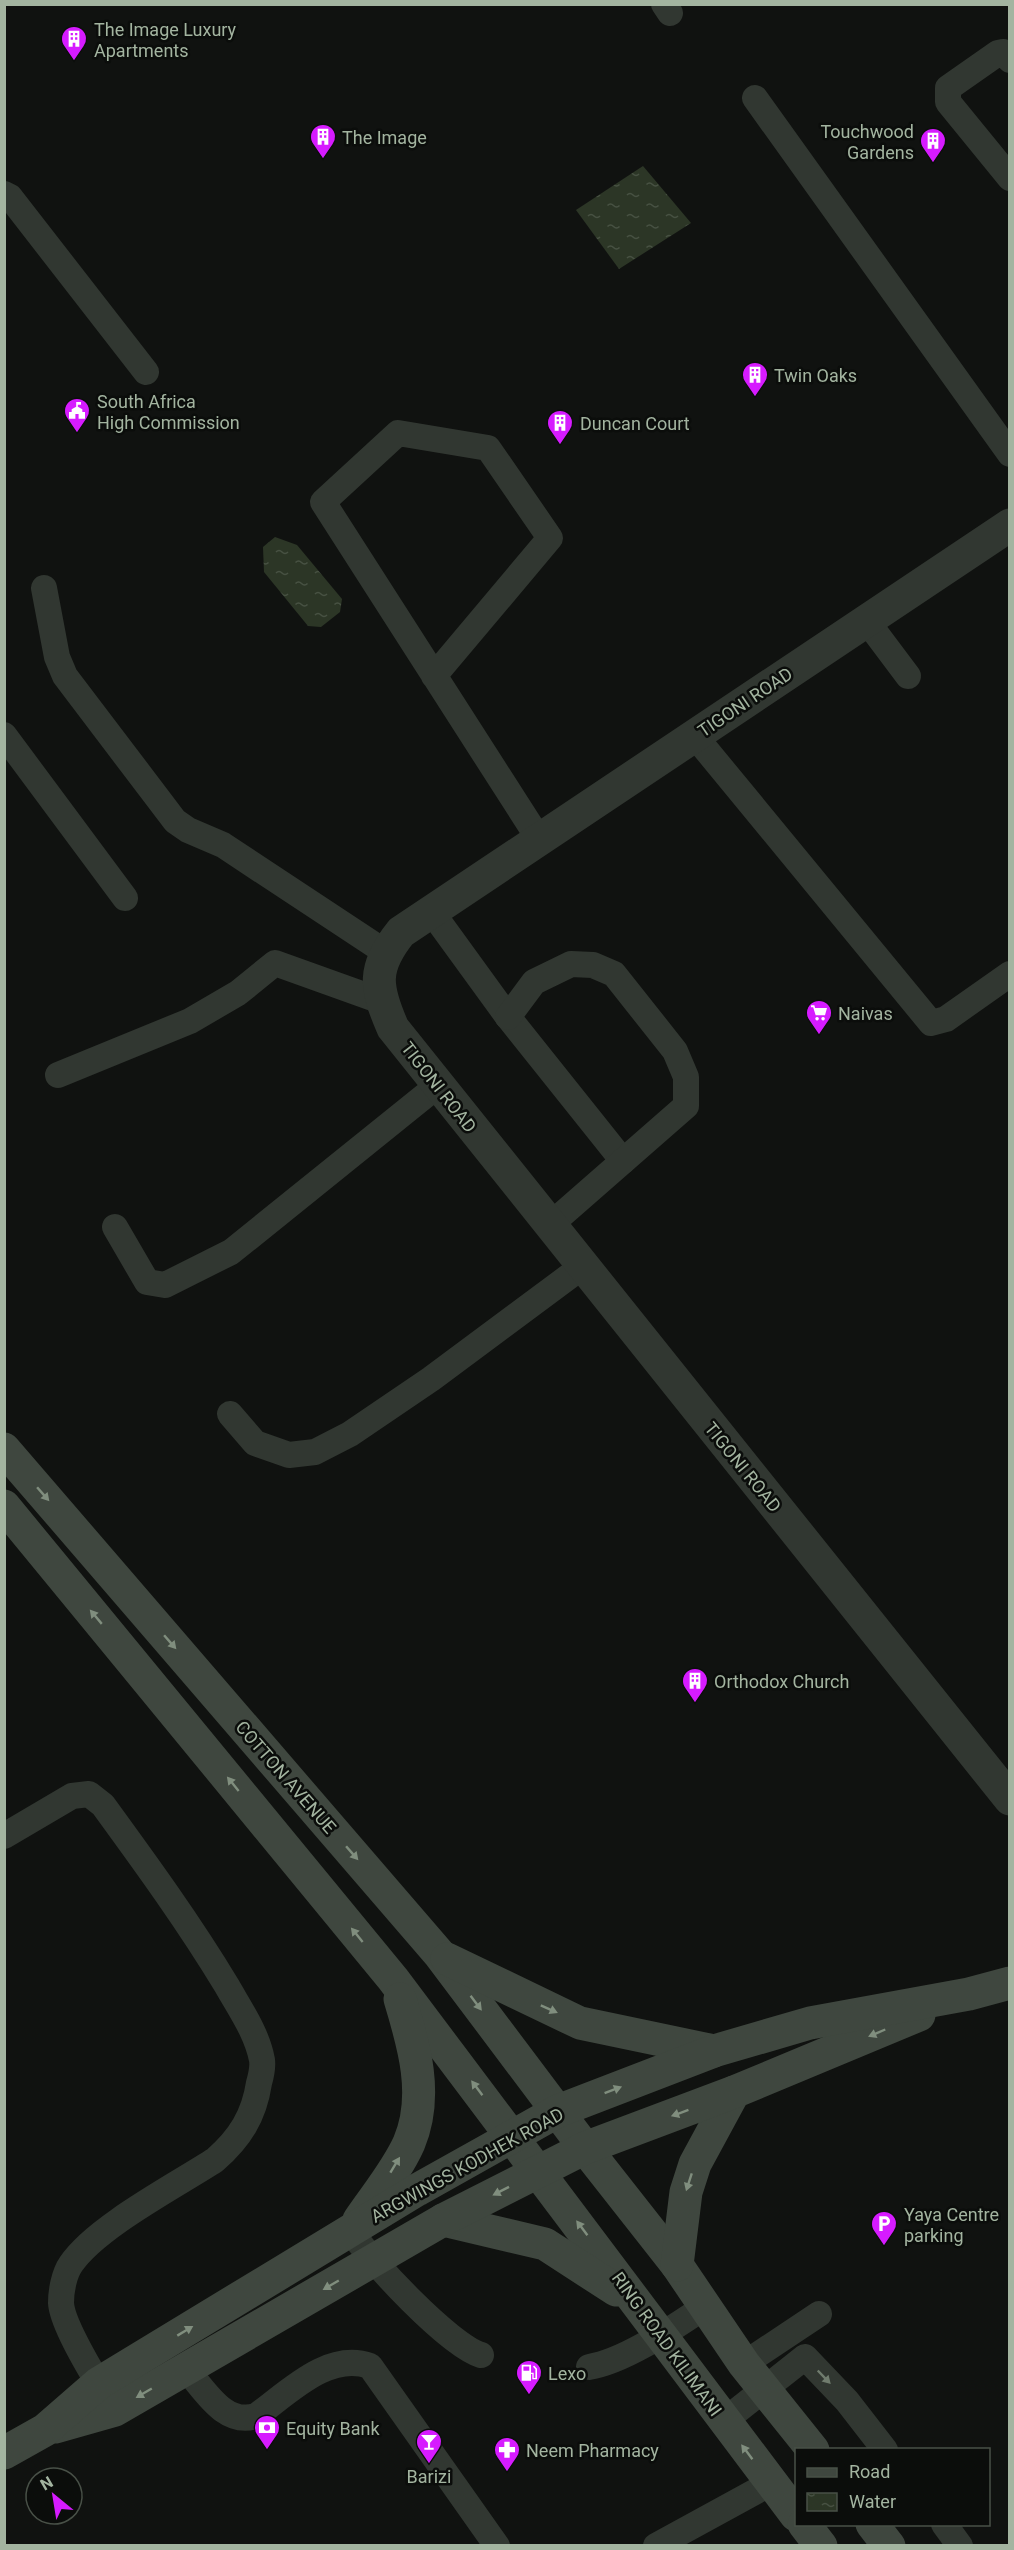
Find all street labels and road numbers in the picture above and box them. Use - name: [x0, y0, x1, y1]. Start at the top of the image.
- street label: TIGONI ROAD: [694, 663, 796, 741]
- street label: TIGONI ROAD: [397, 1037, 481, 1137]
- street label: TIGONI ROAD: [700, 1418, 786, 1516]
- street label: COTTON AVENUE: [231, 1716, 341, 1838]
- street label: ARGWINGS KODHEK ROAD: [367, 2103, 567, 2227]
- street label: RING ROAD KILIMANI: [608, 2268, 726, 2420]

